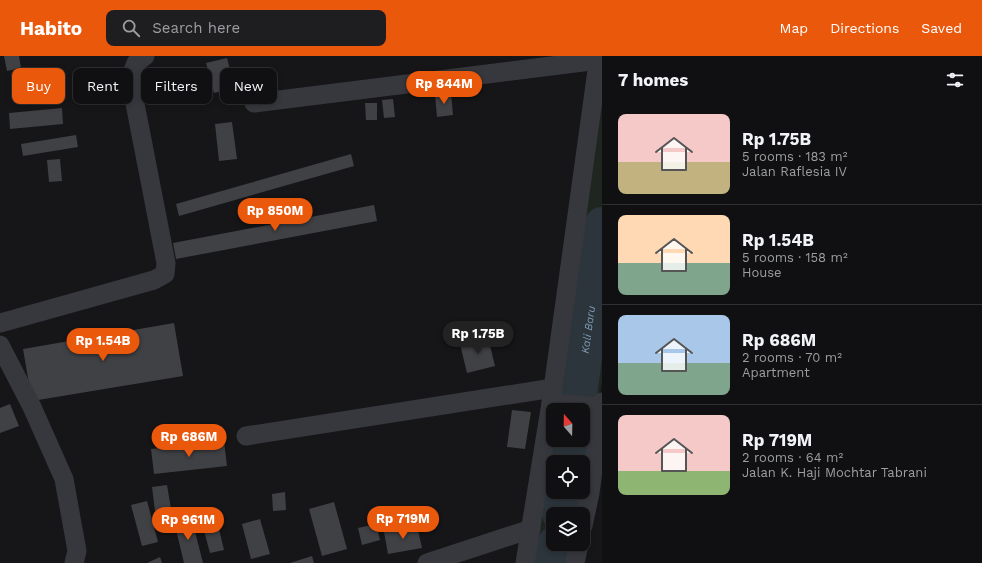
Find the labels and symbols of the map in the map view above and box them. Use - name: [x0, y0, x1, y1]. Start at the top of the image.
- pin: Rp 844M: [407, 71, 481, 105]
- pin: Rp 850M: [238, 198, 312, 232]
- water label: Kali Baru: [578, 305, 598, 354]
- pin: Rp 1.75B: [437, 321, 519, 355]
- pin: Rp 1.54B: [62, 328, 144, 362]
- north arrow: [546, 403, 590, 447]
- pin: Rp 686M: [152, 424, 226, 458]
- pin: Rp 719M: [366, 506, 440, 540]
- pin: Rp 961M: [151, 507, 225, 541]

